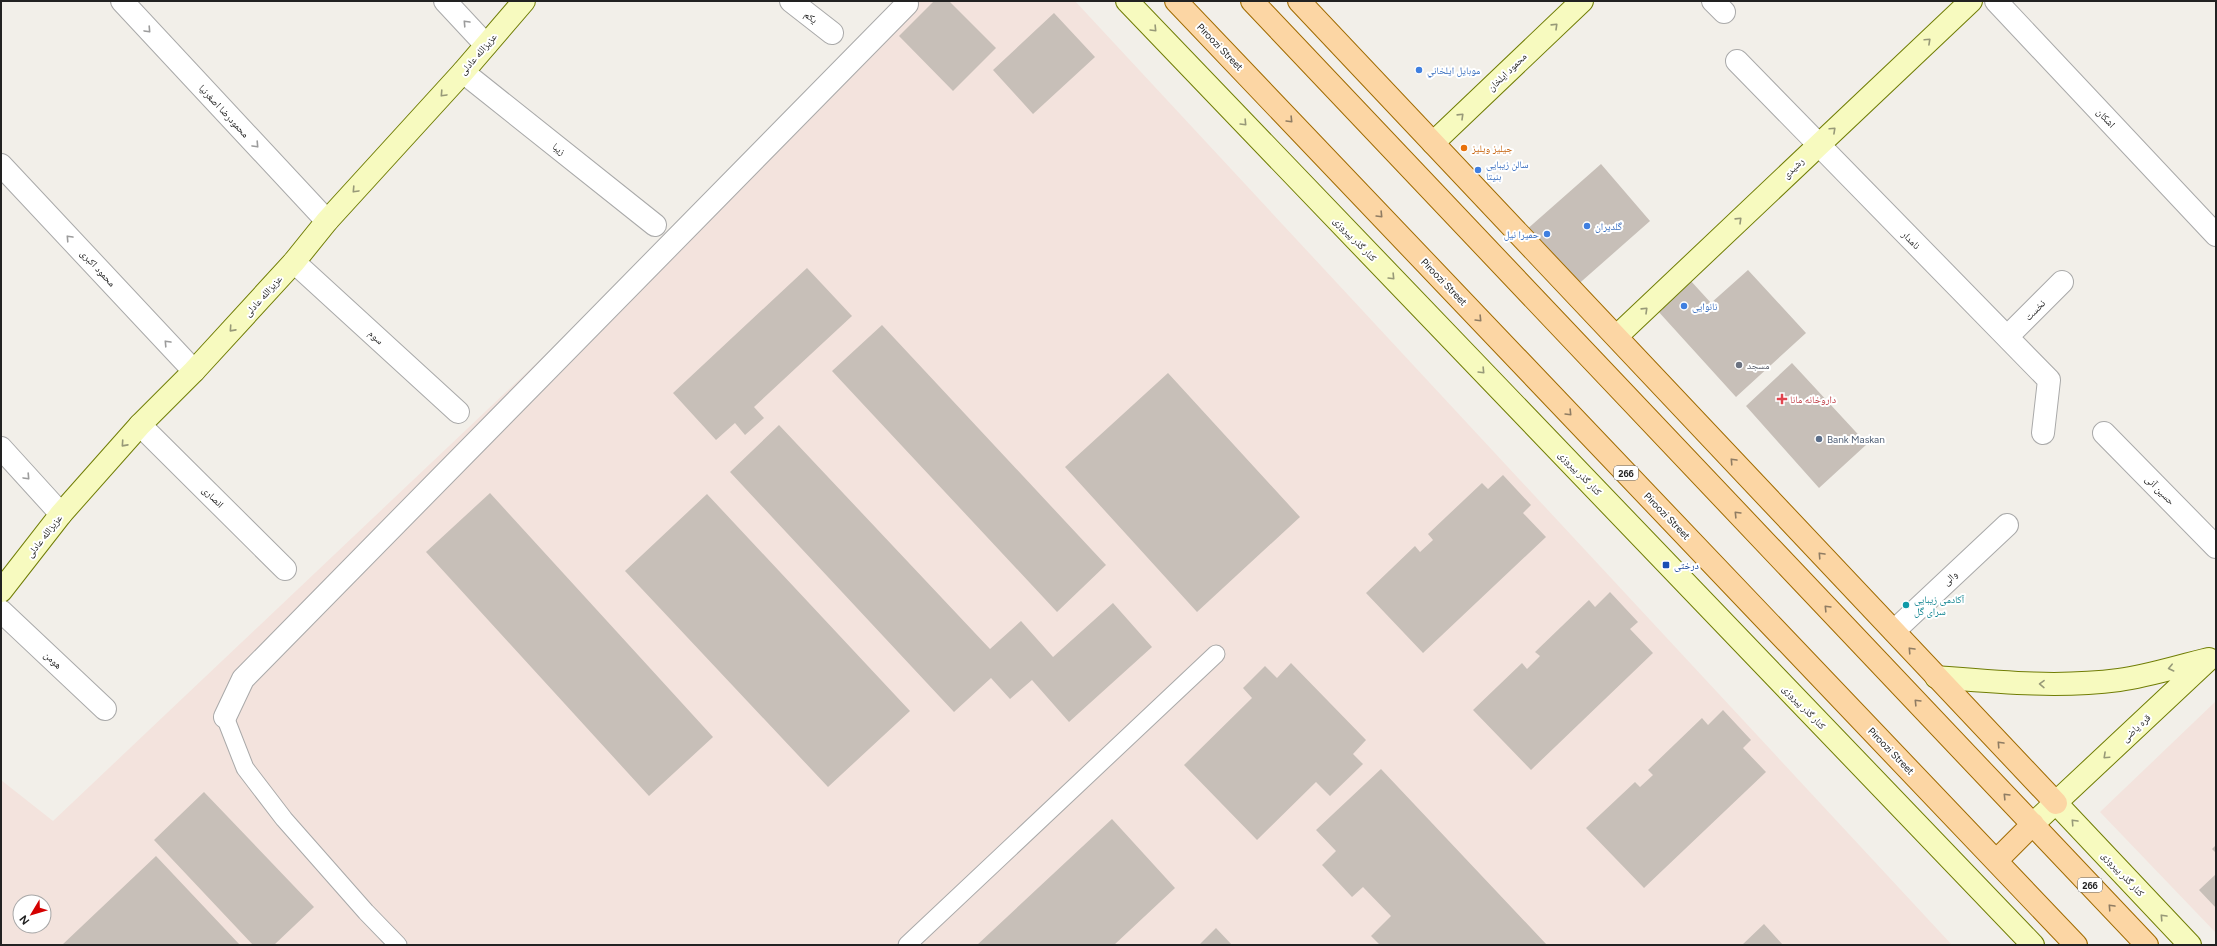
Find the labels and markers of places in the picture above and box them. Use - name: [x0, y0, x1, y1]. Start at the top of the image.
- place label: موبايل ايلخاني: [1427, 64, 1481, 78]
- marker: موبايل ايلخاني: [1414, 65, 1424, 75]
- place label: جیلیز ویلیز: [1471, 142, 1513, 155]
- marker: جیلیز ویلیز: [1459, 143, 1469, 153]
- place label: سالن زیبایی بنیتا: [1486, 158, 1529, 183]
- marker: سالن زیبایی بنیتا: [1473, 165, 1483, 175]
- place label: گلدیران: [1595, 220, 1623, 233]
- marker: گلدیران: [1582, 221, 1592, 231]
- place label: حمیرا نیل: [1504, 228, 1540, 241]
- marker: حمیرا نیل: [1542, 229, 1552, 239]
- place label: نانوایی: [1692, 300, 1718, 313]
- marker: نانوایی: [1679, 301, 1689, 311]
- place label: مسجد: [1747, 359, 1770, 372]
- marker: مسجد: [1734, 360, 1744, 370]
- place label: داروخانه مانا: [1790, 393, 1836, 406]
- marker: داروخانه مانا: [1777, 394, 1787, 404]
- place label: Bank Maskan: [1827, 433, 1885, 446]
- marker: Bank Maskan: [1814, 434, 1824, 444]
- place label: درختی: [1674, 559, 1699, 572]
- marker: درختی: [1661, 560, 1671, 570]
- place label: آکادمی زیبایی سرای گل: [1914, 593, 1965, 618]
- marker: آکادمی زیبایی سرای گل: [1901, 600, 1911, 610]

